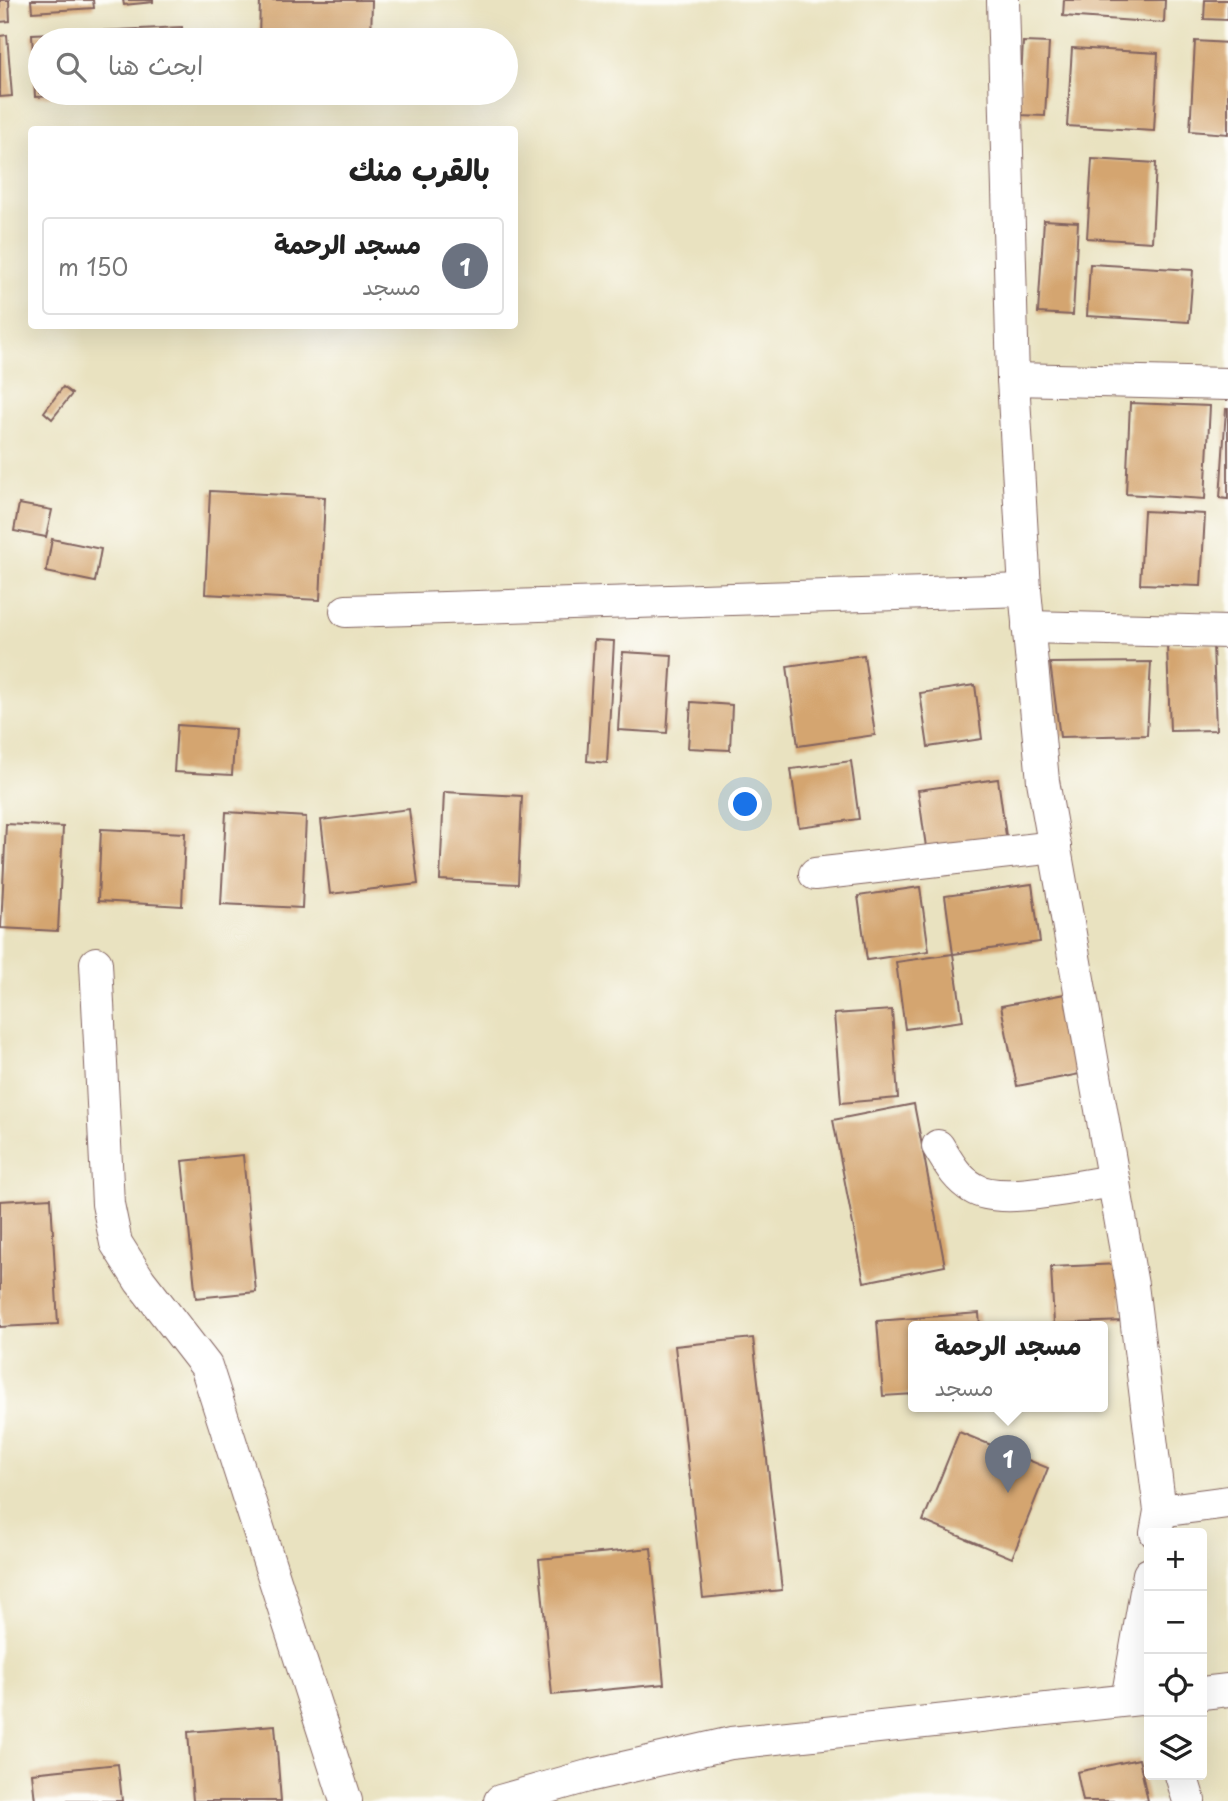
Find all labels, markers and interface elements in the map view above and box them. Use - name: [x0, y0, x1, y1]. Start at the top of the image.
- search box: [28, 28, 518, 105]
- text: ابحث هنا: [108, 45, 203, 84]
- icon: search: [52, 48, 90, 86]
- text: بالقرب منك: [349, 146, 490, 191]
- text: مسجد الرحمة: [274, 224, 421, 263]
- text: 150 m: [58, 249, 128, 284]
- text: 1: [460, 249, 471, 284]
- text: مسجد: [362, 268, 421, 303]
- your location: [728, 787, 762, 821]
- popup: [908, 1321, 1108, 1412]
- text: مسجد الرحمة: [934, 1325, 1082, 1364]
- text: مسجد: [934, 1369, 994, 1404]
- pin: 1: [985, 1435, 1031, 1493]
- map controls: [1144, 1528, 1207, 1780]
- button: +: [1144, 1528, 1207, 1591]
- button: −: [1144, 1591, 1207, 1654]
- button: locate: [1144, 1654, 1207, 1717]
- button: layers: [1144, 1717, 1207, 1780]

